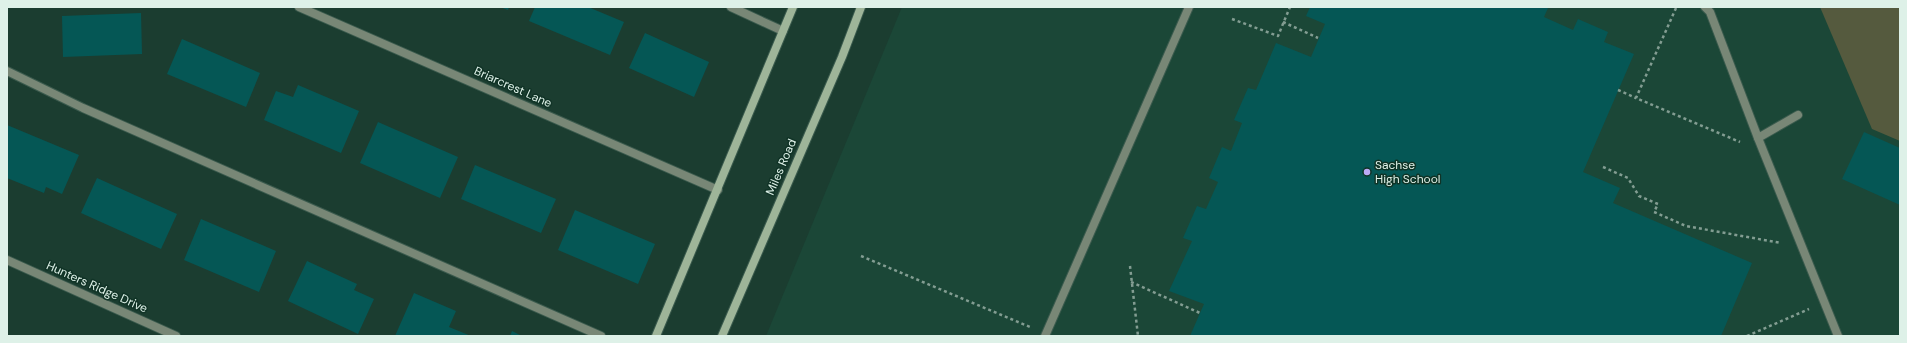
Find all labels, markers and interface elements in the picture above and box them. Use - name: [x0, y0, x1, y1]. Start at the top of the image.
- street label: Briarcrest Lane: [472, 63, 555, 111]
- street label: Miles Road: [762, 136, 800, 198]
- place label: Sachse High School: [1375, 157, 1440, 187]
- marker: Sachse High School: [1362, 167, 1372, 177]
- street label: Hunters Ridge Drive: [44, 257, 150, 317]

